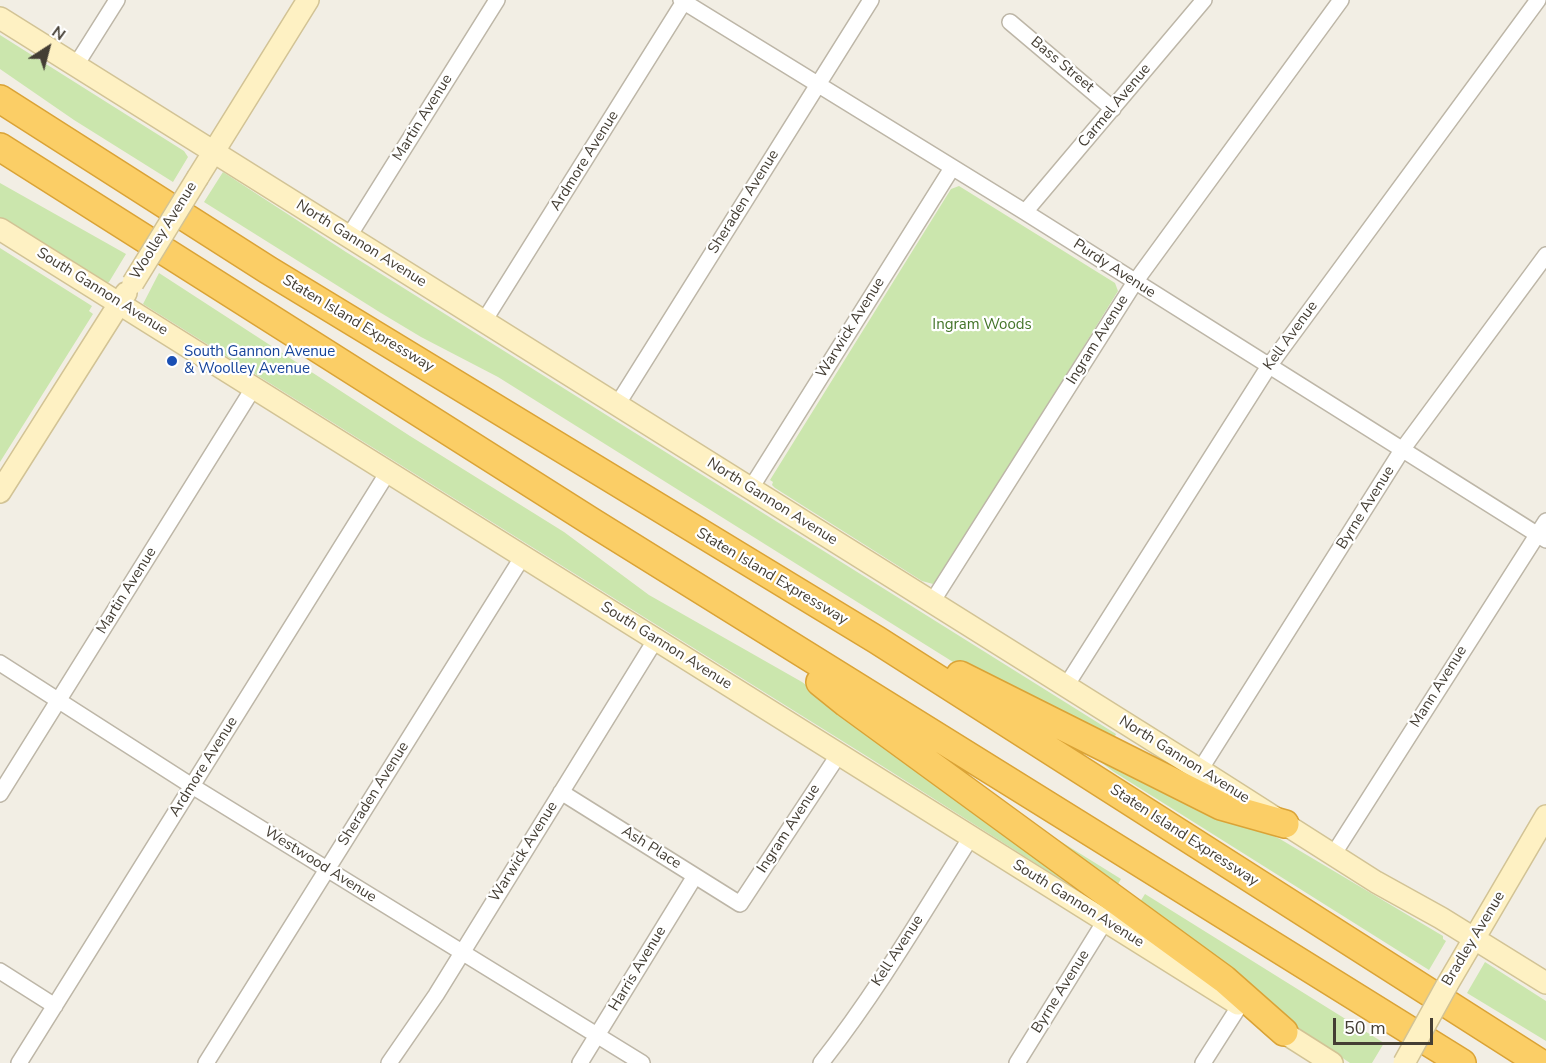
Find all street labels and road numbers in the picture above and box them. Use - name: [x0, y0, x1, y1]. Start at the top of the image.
- street label: Bass Street: [1027, 33, 1097, 97]
- street label: Carmel Avenue: [1075, 61, 1155, 151]
- street label: Martin Avenue: [389, 71, 457, 165]
- street label: Ardmore Avenue: [547, 108, 623, 214]
- street label: Sheraden Avenue: [705, 147, 783, 257]
- street label: Woolley Avenue: [127, 179, 201, 283]
- street label: North Gannon Avenue: [292, 196, 430, 292]
- street label: Purdy Avenue: [1069, 236, 1159, 302]
- street label: South Gannon Avenue: [33, 244, 171, 340]
- street label: Staten Island Expressway: [279, 272, 437, 376]
- street label: Warwick Avenue: [813, 275, 889, 381]
- street label: Ingram Avenue: [1063, 292, 1133, 388]
- street label: Kell Avenue: [1260, 298, 1322, 374]
- street label: North Gannon Avenue: [703, 454, 841, 550]
- street label: Byrne Avenue: [1333, 463, 1399, 553]
- street label: Staten Island Expressway: [693, 525, 851, 629]
- street label: Martin Avenue: [93, 544, 161, 638]
- street label: South Gannon Avenue: [597, 598, 735, 694]
- street label: Mann Avenue: [1407, 643, 1471, 731]
- street label: North Gannon Avenue: [1115, 712, 1253, 808]
- street label: Ardmore Avenue: [166, 714, 242, 820]
- street label: Sheraden Avenue: [335, 739, 413, 849]
- street label: Ingram Avenue: [754, 781, 824, 877]
- street label: Staten Island Expressway: [1106, 781, 1262, 891]
- street label: Warwick Avenue: [486, 799, 562, 905]
- street label: Westwood Avenue: [261, 823, 379, 907]
- street label: Ash Place: [618, 823, 684, 873]
- street label: South Gannon Avenue: [1009, 856, 1147, 952]
- street label: Bradley Avenue: [1439, 889, 1509, 989]
- street label: Kell Avenue: [868, 912, 928, 990]
- street label: Harris Avenue: [606, 923, 670, 1015]
- street label: Byrne Avenue: [1028, 947, 1094, 1037]

